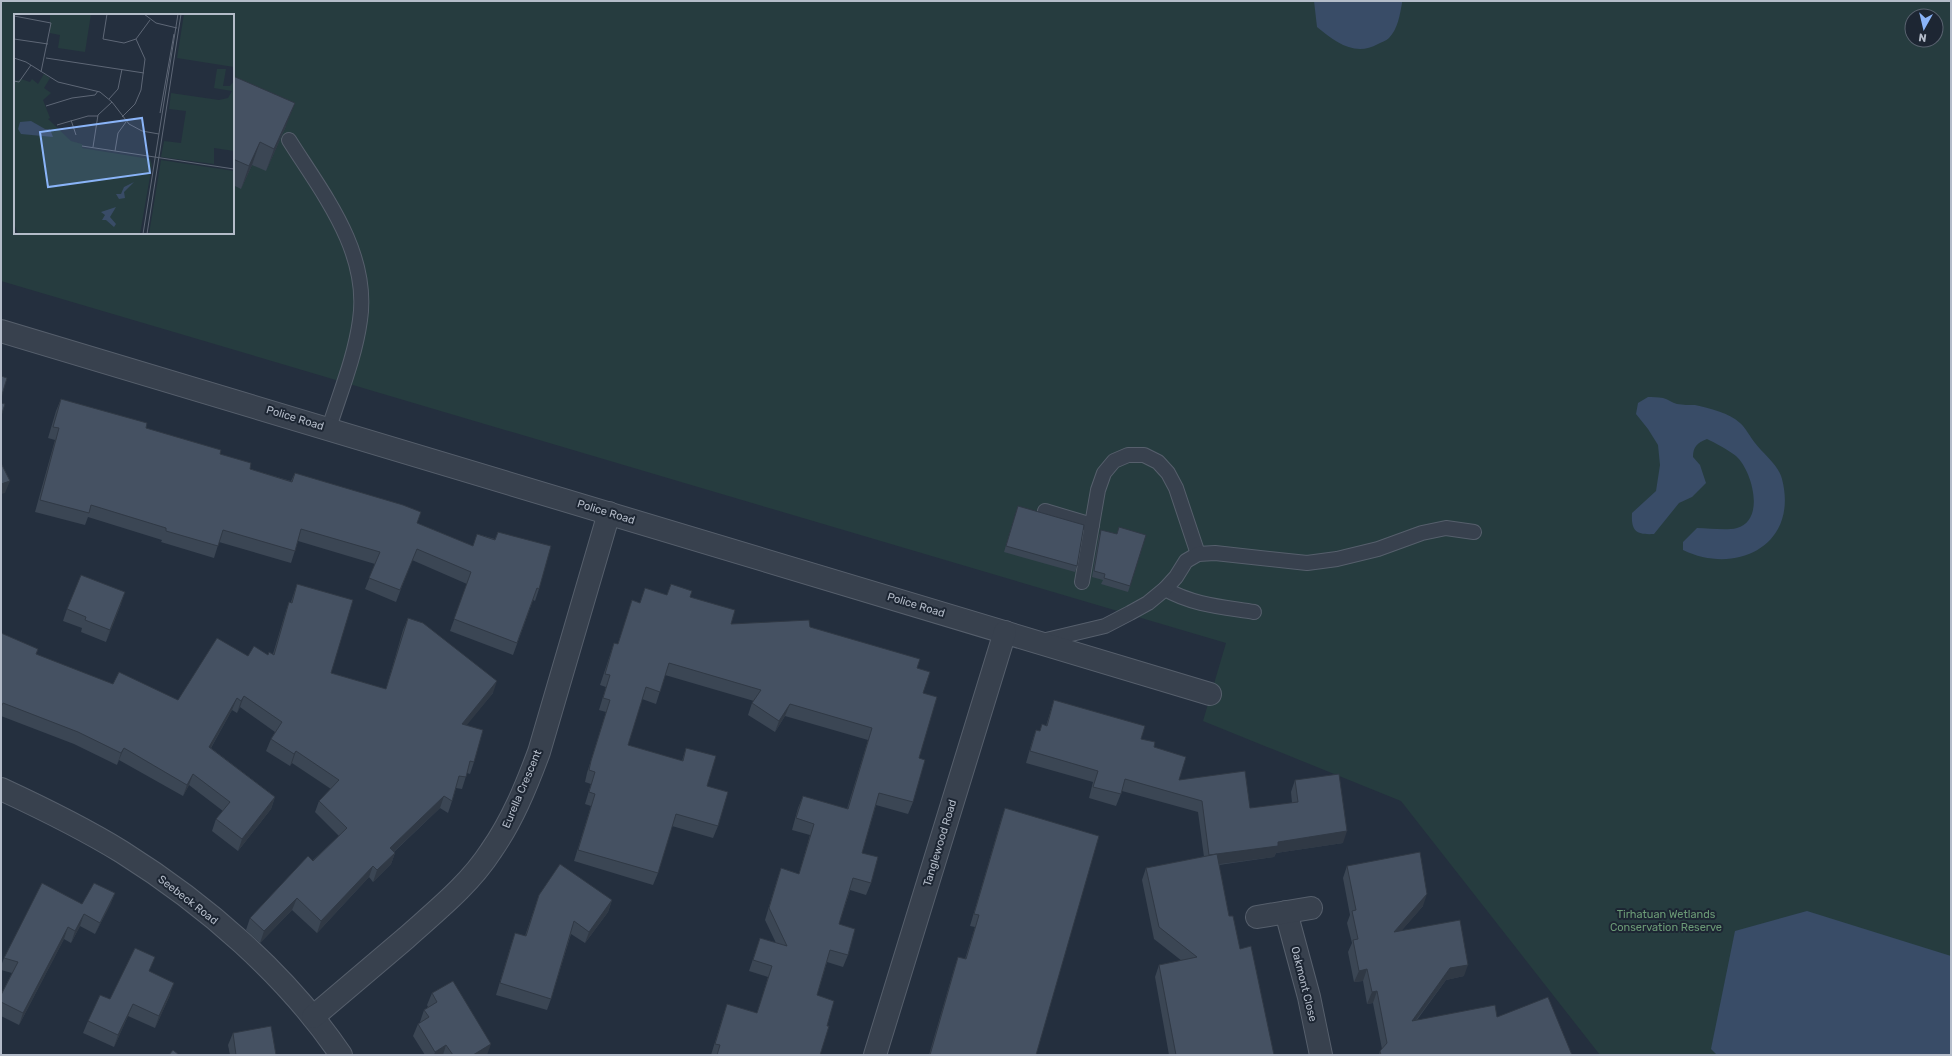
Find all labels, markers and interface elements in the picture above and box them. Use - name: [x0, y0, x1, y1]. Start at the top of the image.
- north arrow: [1904, 8, 1944, 48]
- inset map: [14, 14, 234, 234]
- text: N: [1918, 30, 1928, 44]
- street label: Police Road: [265, 403, 325, 433]
- street label: Police Road: [576, 497, 636, 527]
- street label: Police Road: [886, 590, 946, 620]
- street label: Eurella Crescent: [500, 747, 545, 830]
- street label: Tanglewood Road: [921, 798, 959, 888]
- street label: Seebeck Road: [156, 873, 220, 927]
- park label: Tirhatuan Wetlands Conservation Reserve: [1610, 908, 1722, 934]
- street label: Oakmont Close: [1288, 945, 1320, 1023]

